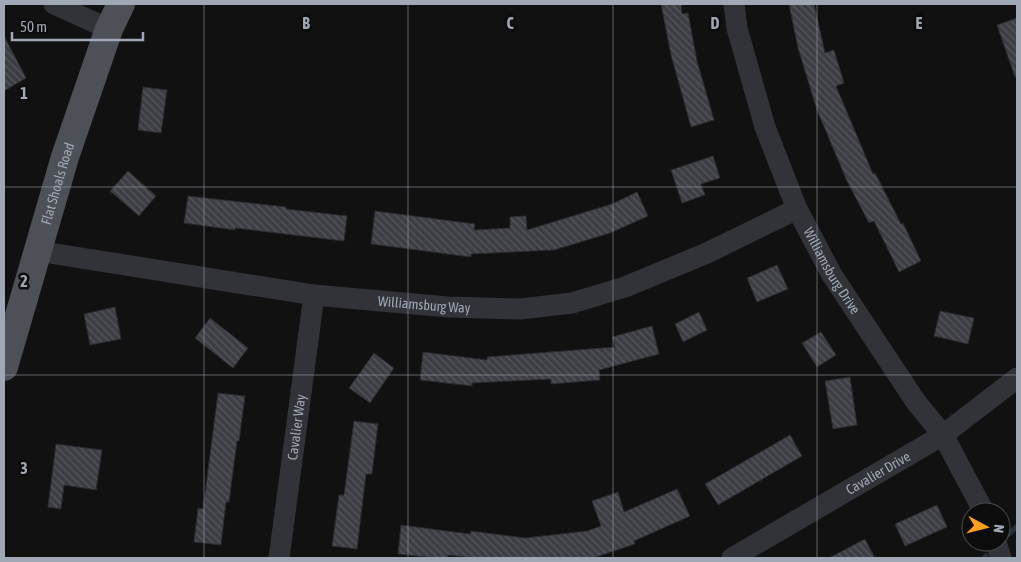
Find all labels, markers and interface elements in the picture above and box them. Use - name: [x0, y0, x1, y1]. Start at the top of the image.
- scale bar: [12, 10, 144, 42]
- text: B: [302, 14, 310, 32]
- text: C: [506, 14, 514, 32]
- text: D: [711, 14, 720, 32]
- text: E: [916, 14, 923, 32]
- text: 50 m: [20, 18, 47, 35]
- text: 1: [20, 84, 28, 102]
- street label: Flat Shoals Road: [38, 140, 77, 227]
- street label: Williamsburg Drive: [800, 225, 864, 317]
- text: 2: [20, 272, 28, 290]
- street label: Williamsburg Way: [377, 293, 471, 316]
- street label: Cavalier Way: [284, 393, 309, 461]
- street label: Cavalier Drive: [843, 448, 913, 498]
- text: 3: [20, 459, 28, 477]
- north arrow: [961, 502, 1011, 552]
- text: N: [990, 524, 1007, 534]

